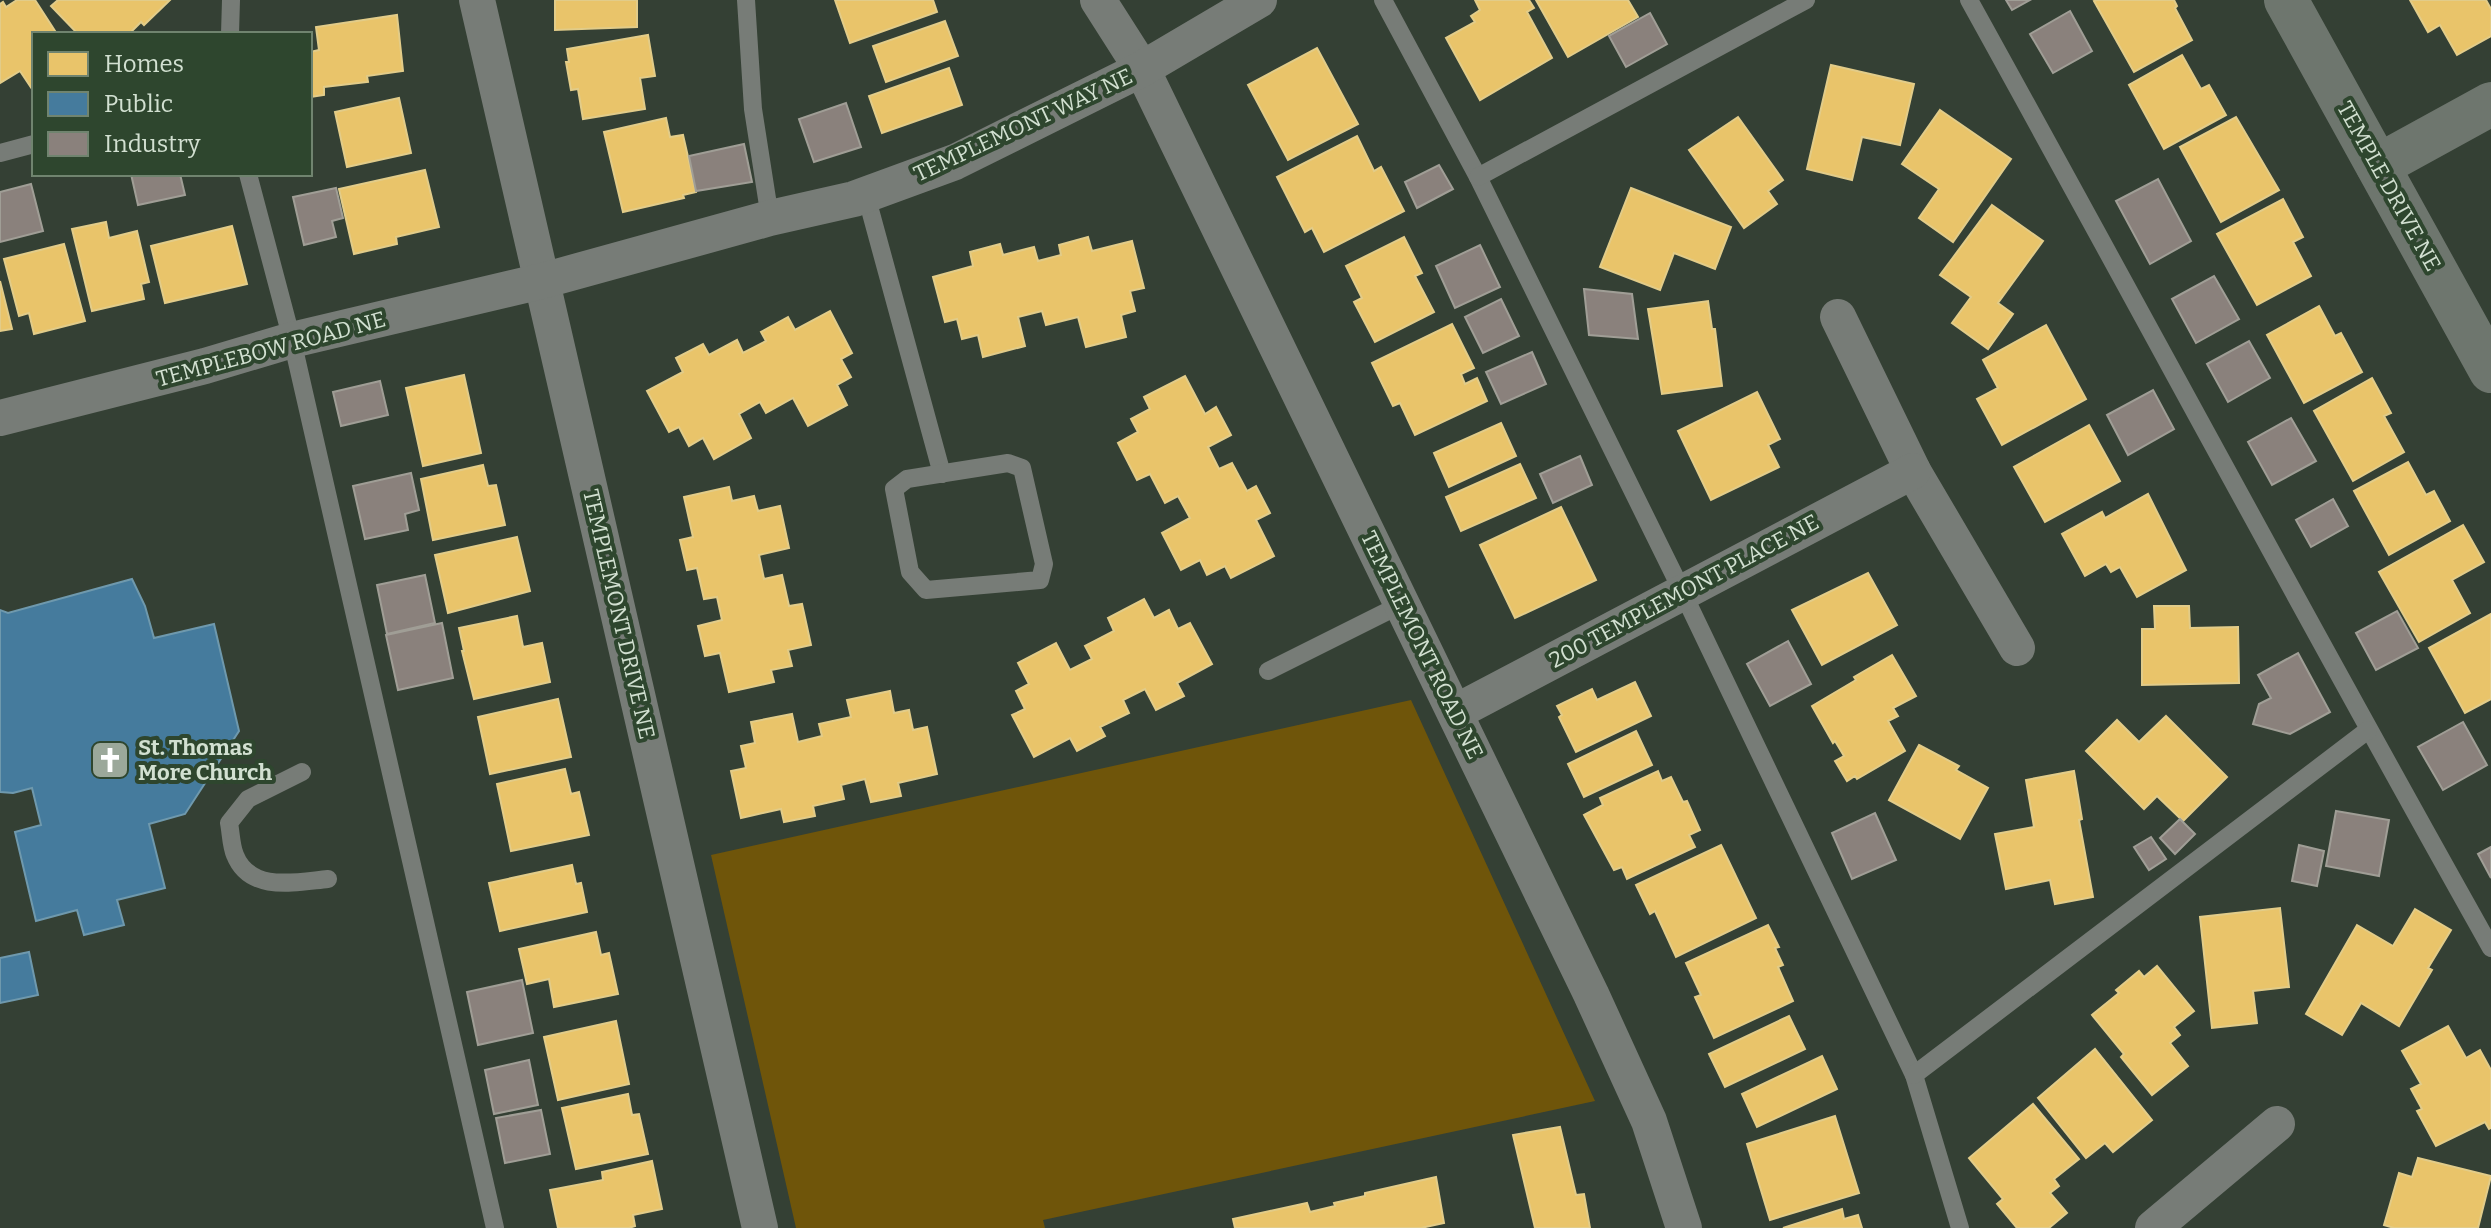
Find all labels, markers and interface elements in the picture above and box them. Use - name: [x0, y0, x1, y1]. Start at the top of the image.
- legend: [32, 32, 312, 176]
- text: Homes: [104, 50, 184, 78]
- street label: TEMPLEMONT WAY NE: [909, 62, 1137, 188]
- text: Public: [104, 90, 173, 118]
- street label: TEMPLE DRIVE NE: [2331, 96, 2447, 276]
- text: Industry: [104, 130, 201, 158]
- street label: TEMPLEBOW ROAD NE: [153, 305, 389, 393]
- street label: TEMPLEMONT DRIVE NE: [577, 486, 661, 742]
- street label: 200 TEMPLEMONT PLACE NE: [1545, 508, 1823, 674]
- street label: TEMPLEMONT ROAD NE: [1355, 527, 1489, 763]
- place label: St. Thomas More Church: [138, 734, 272, 786]
- church icon: St. Thomas More Church: [89, 739, 131, 781]

